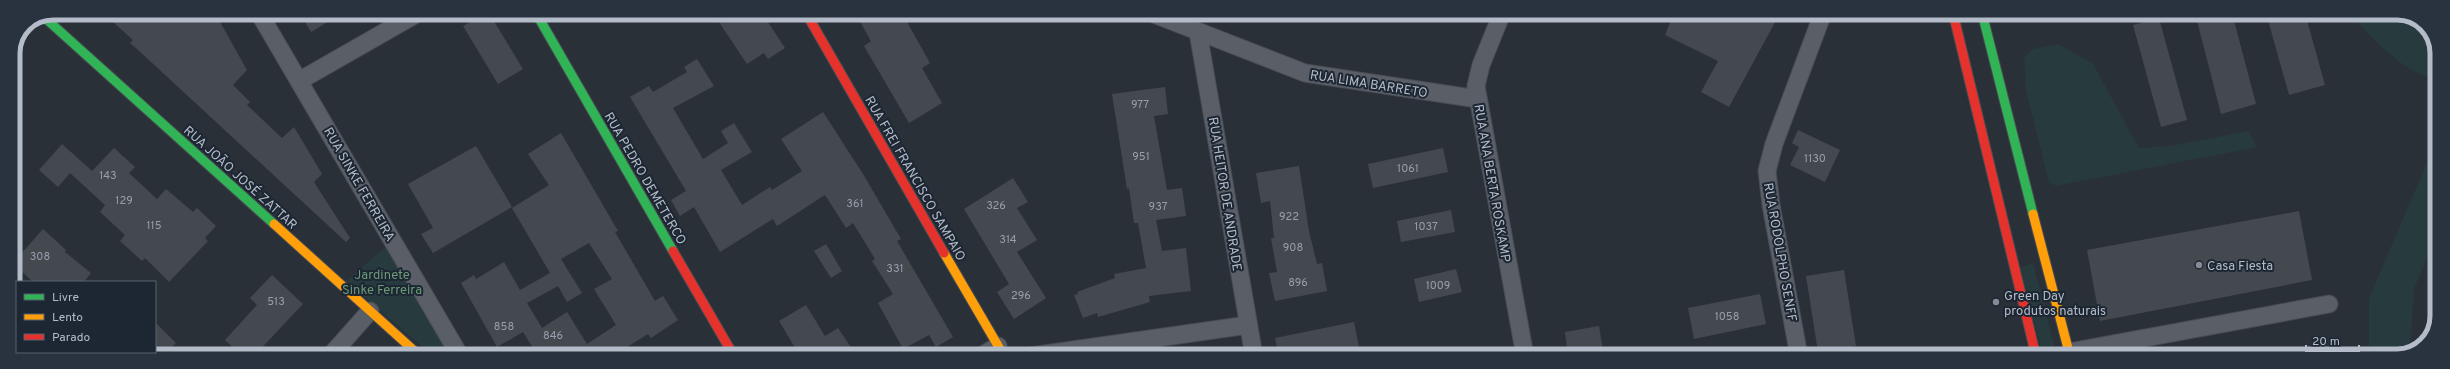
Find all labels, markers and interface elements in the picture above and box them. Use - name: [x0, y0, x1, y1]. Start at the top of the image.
- street label: RUA LIMA BARRETO: [1309, 68, 1429, 102]
- street label: RUA FREI FRANCISCO SAMPAIO: [860, 94, 968, 264]
- house number: 977: [1131, 98, 1149, 112]
- street label: RUA ANA BERTA ROSKAMP: [1469, 103, 1513, 264]
- street label: RUA PEDRO DEMETERCO: [600, 110, 689, 248]
- street label: RUA HEITOR DE ANDRADE: [1204, 116, 1244, 273]
- street label: RUA JOÃO JOSÉ ZATTAR: [180, 122, 301, 234]
- street label: RUA SINKE FERREIRA: [319, 125, 398, 245]
- house number: 951: [1132, 150, 1150, 164]
- house number: 1130: [1804, 152, 1826, 166]
- house number: 1061: [1397, 162, 1419, 176]
- house number: 143: [99, 169, 117, 183]
- street label: RUA RODOLPHO SENFF: [1759, 182, 1799, 323]
- house number: 129: [115, 194, 133, 208]
- house number: 361: [846, 197, 864, 211]
- house number: 326: [986, 199, 1006, 213]
- house number: 937: [1149, 200, 1168, 214]
- house number: 922: [1279, 210, 1299, 224]
- house number: 115: [146, 219, 162, 233]
- house number: 1037: [1414, 220, 1438, 234]
- house number: 314: [999, 233, 1017, 247]
- house number: 908: [1283, 241, 1303, 255]
- house number: 308: [30, 250, 50, 264]
- place label: Casa Fiesta: [2207, 259, 2273, 275]
- marker: Casa Fiesta: [2194, 260, 2204, 270]
- house number: 331: [886, 262, 904, 276]
- park label: Jardinete Sinke Ferreira: [342, 268, 422, 299]
- house number: 896: [1288, 276, 1308, 290]
- house number: 1009: [1426, 279, 1450, 293]
- legend: [16, 281, 156, 353]
- house number: 296: [1011, 289, 1031, 303]
- place label: Green Day produtos naturais: [2004, 289, 2106, 320]
- text: Livre: [52, 290, 79, 306]
- house number: 513: [267, 295, 285, 309]
- marker: Green Day produtos naturais: [1991, 297, 2001, 307]
- text: Lento: [52, 310, 83, 326]
- house number: 1058: [1715, 310, 1739, 324]
- house number: 858: [494, 320, 514, 334]
- scale bar: [2306, 327, 2359, 353]
- house number: 846: [543, 329, 563, 343]
- text: Parado: [52, 330, 90, 346]
- text: 20 m: [2312, 334, 2340, 350]

